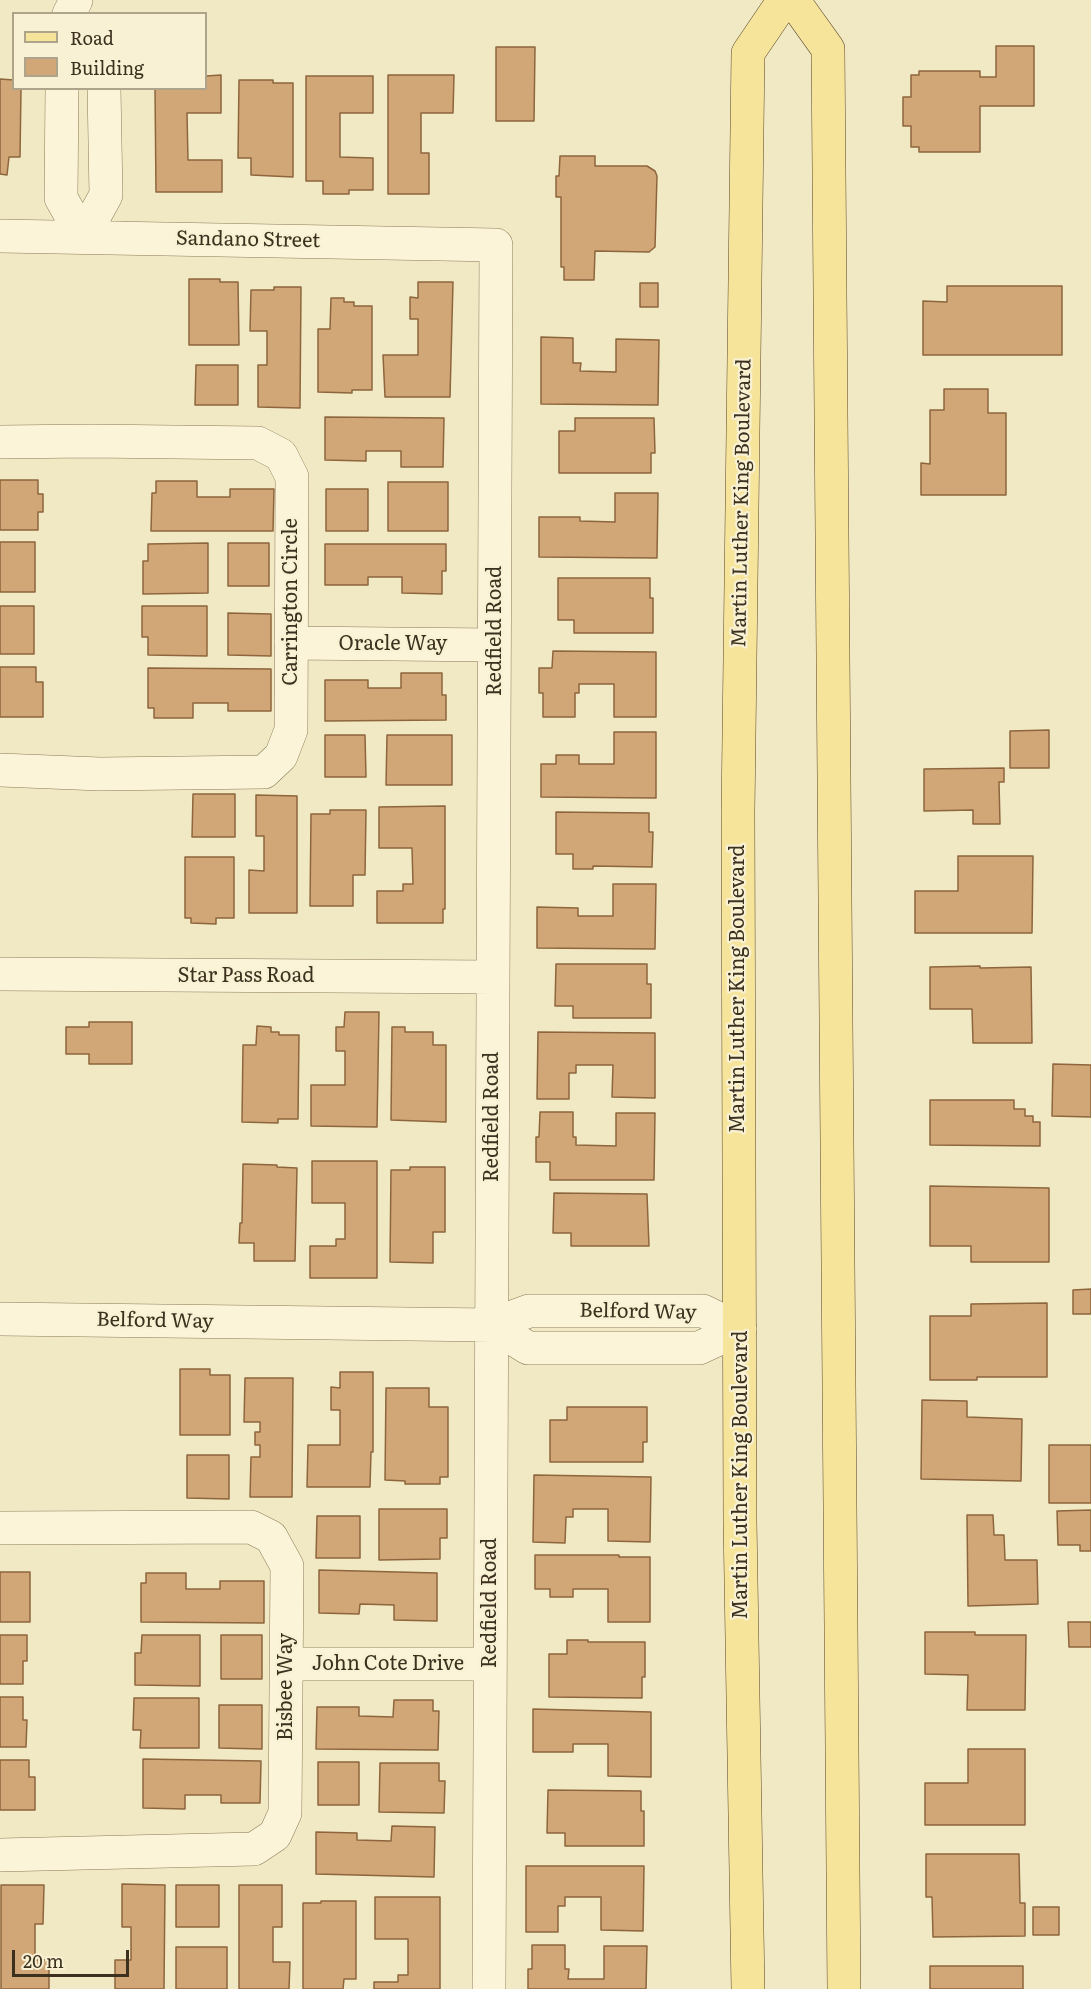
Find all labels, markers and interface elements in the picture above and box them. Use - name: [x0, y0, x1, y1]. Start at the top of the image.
- legend: [12, 12, 207, 90]
- text: Road: [70, 24, 114, 51]
- text: Building: [70, 54, 144, 81]
- street label: Sandano Street: [176, 227, 320, 253]
- street label: Martin Luther King Boulevard: [727, 358, 757, 648]
- street label: Carrington Circle: [279, 518, 303, 686]
- street label: Redfield Road: [483, 566, 507, 696]
- street label: Oracle Way: [339, 632, 447, 656]
- street label: Martin Luther King Boulevard: [726, 845, 750, 1133]
- street label: Star Pass Road: [178, 964, 314, 988]
- street label: Redfield Road: [480, 1052, 504, 1182]
- street label: Belford Way: [579, 1299, 697, 1325]
- street label: Belford Way: [96, 1308, 214, 1334]
- street label: Martin Luther King Boulevard: [729, 1331, 753, 1619]
- street label: Redfield Road: [478, 1538, 502, 1668]
- street label: Bisbee Way: [274, 1633, 298, 1741]
- street label: John Cote Drive: [312, 1652, 464, 1676]
- scale bar: [15, 1938, 132, 1976]
- text: 20 m: [23, 1947, 64, 1974]

